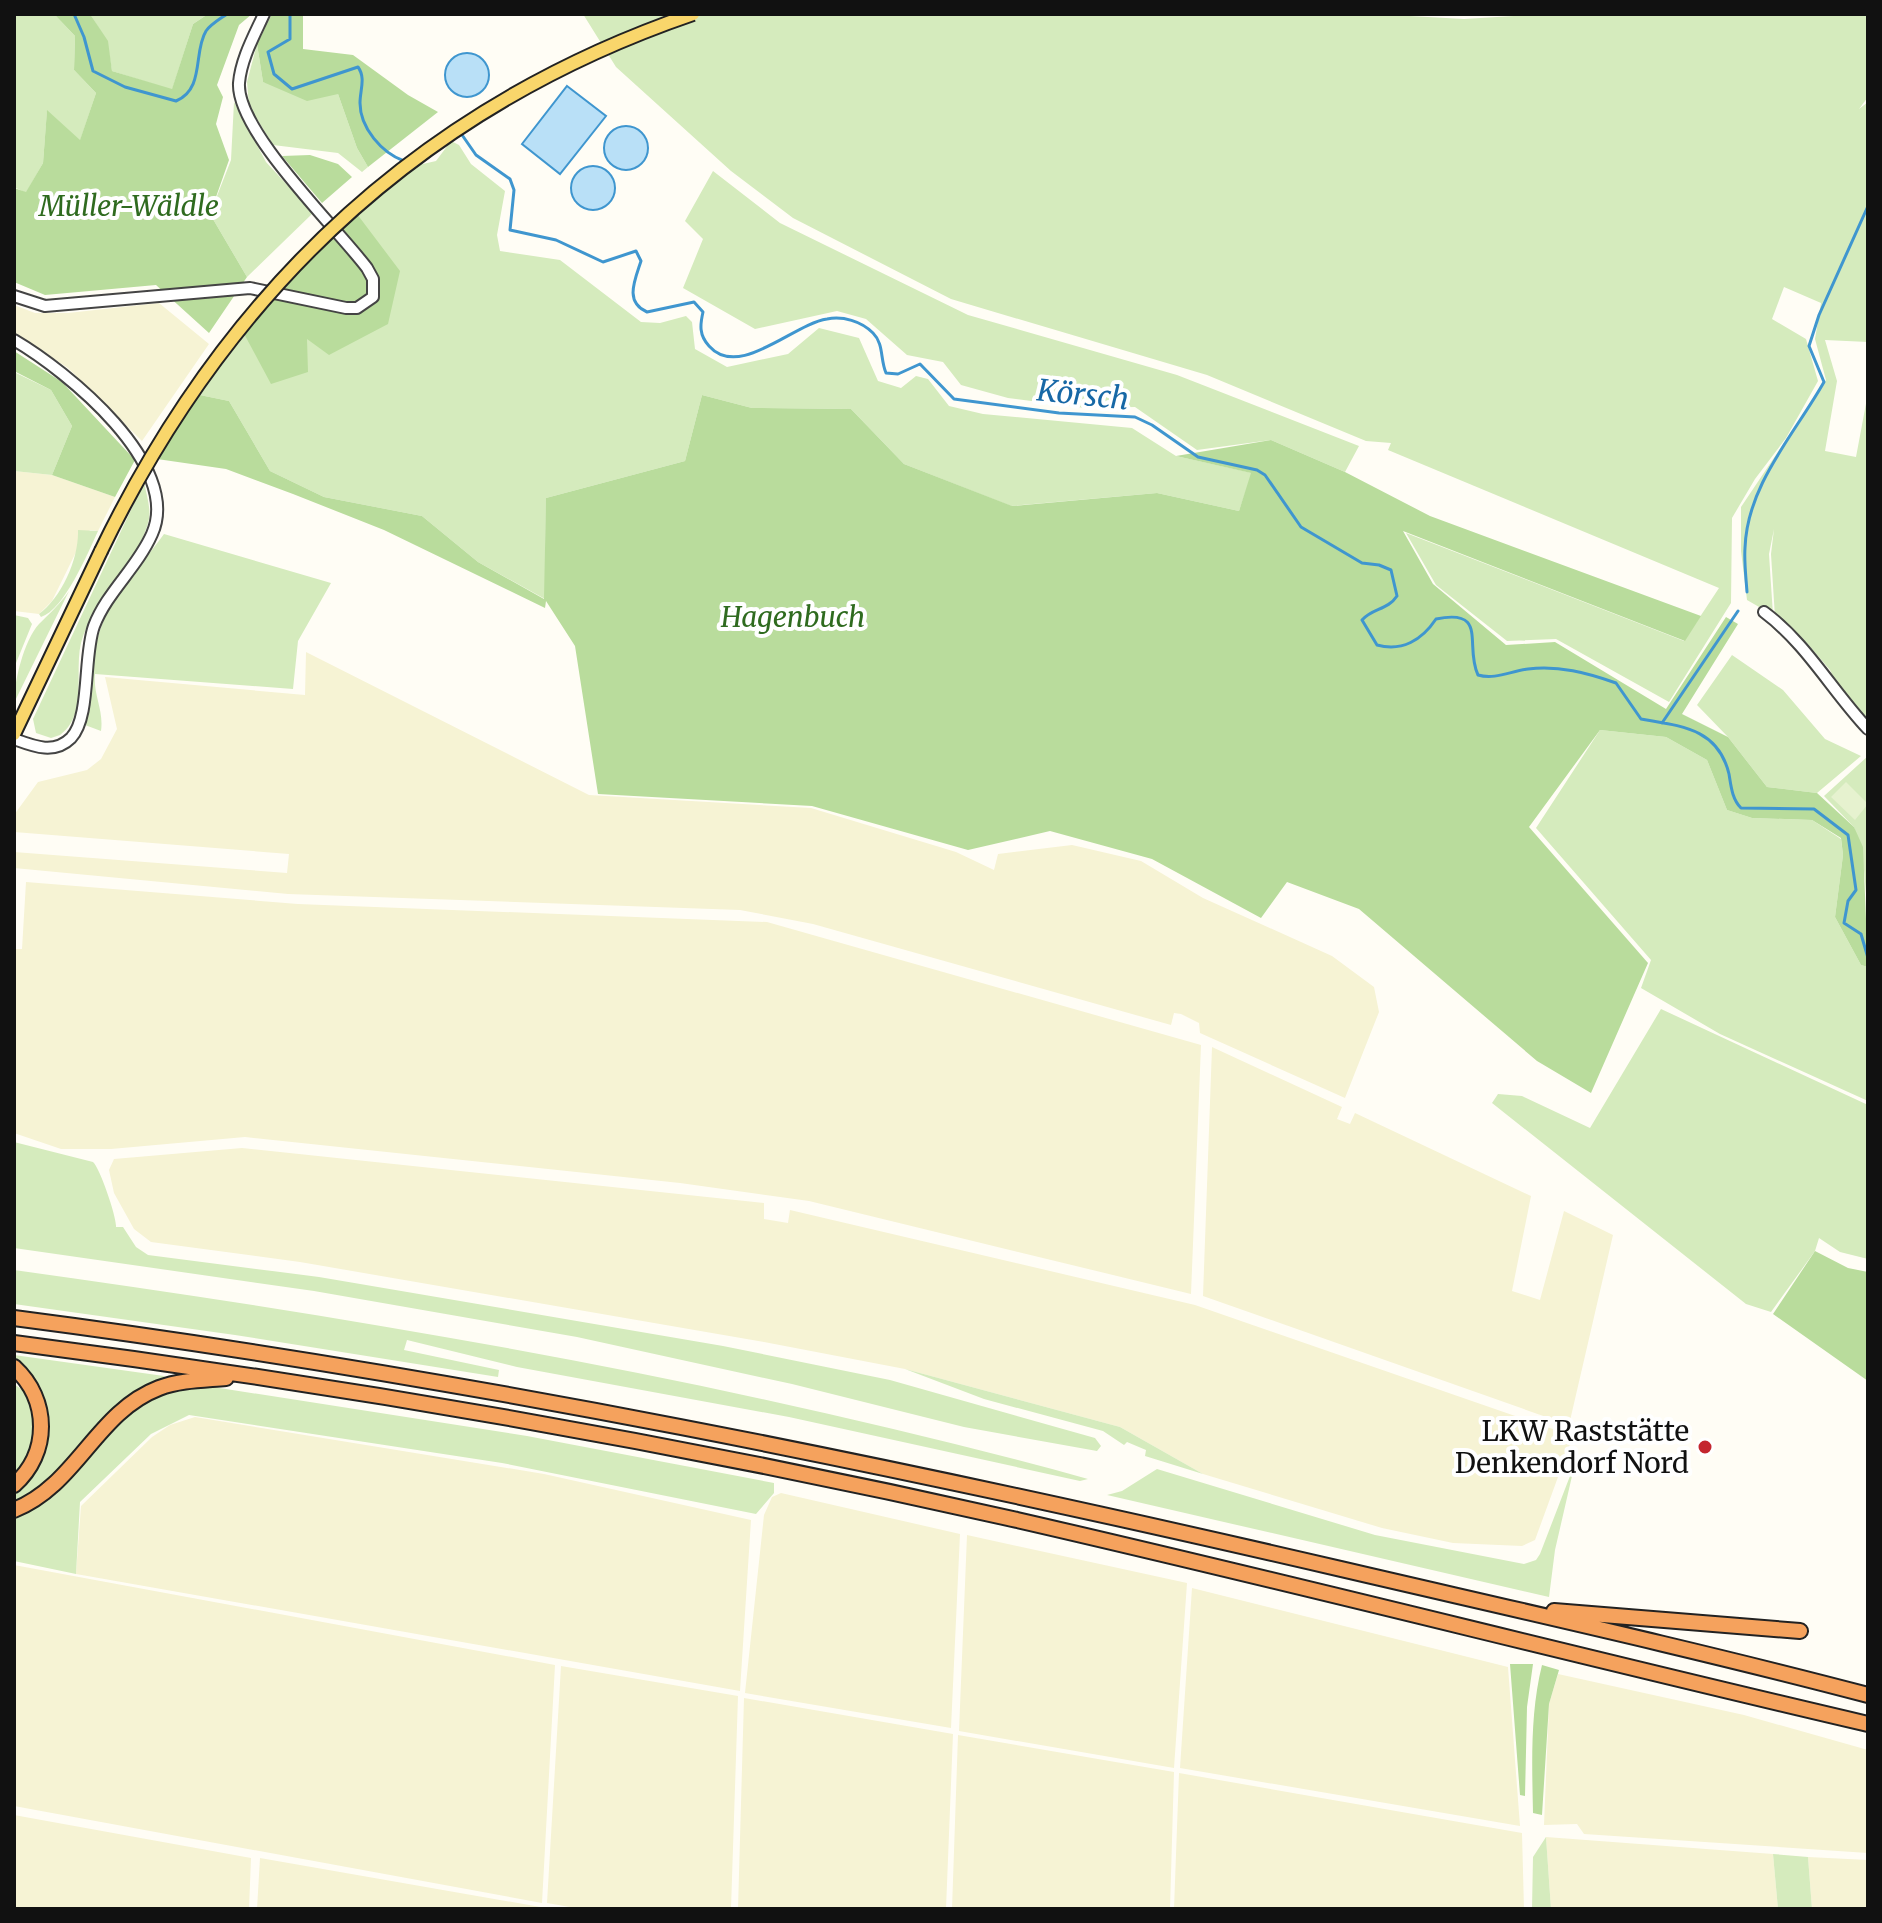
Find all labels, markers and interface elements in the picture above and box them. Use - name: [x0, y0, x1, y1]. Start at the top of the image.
- park label: Müller-Wäldle: [38, 188, 219, 224]
- water label: Körsch: [1034, 370, 1131, 418]
- park label: Hagenbuch: [720, 599, 865, 635]
- place label: LKW Raststätte Denkendorf Nord: [1455, 1413, 1689, 1481]
- marker: LKW Raststätte Denkendorf Nord: [1696, 1438, 1714, 1456]

